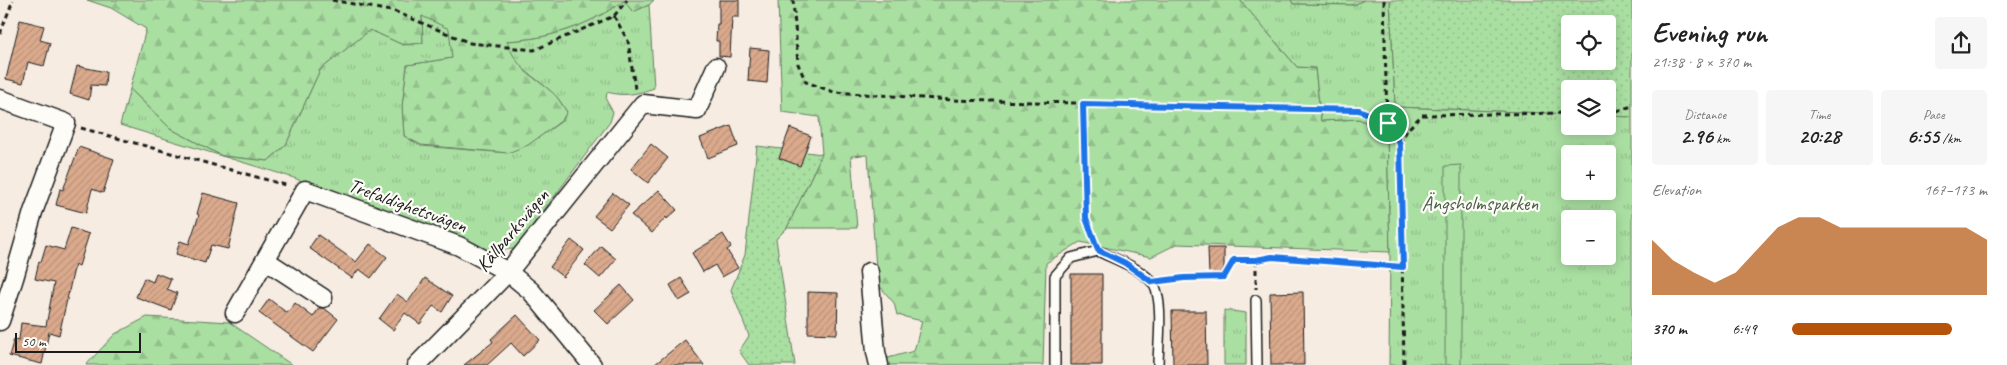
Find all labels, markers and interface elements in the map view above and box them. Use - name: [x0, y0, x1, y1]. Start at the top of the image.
- map controls: [1561, 15, 1616, 265]
- button: locate: [1561, 15, 1616, 70]
- text: Evening run: [1652, 15, 1767, 50]
- button: share: [1935, 17, 1987, 69]
- text: 21:38 · 8 × 370 m: [1652, 52, 1751, 72]
- button: layers: [1561, 80, 1616, 135]
- pin: [1367, 102, 1409, 144]
- text: Distance: [1684, 106, 1726, 123]
- text: Time: [1809, 106, 1830, 123]
- text: Pace: [1923, 106, 1945, 123]
- icon: arrive: [1374, 109, 1402, 137]
- text: 2.96: [1680, 123, 1713, 149]
- text: 20:28: [1799, 123, 1840, 149]
- text: 6:55: [1907, 123, 1939, 149]
- text: km: [1713, 130, 1730, 147]
- text: /km: [1939, 130, 1961, 147]
- button: +: [1561, 145, 1616, 200]
- street label: Trefaldighetsvägen: [345, 172, 471, 239]
- text: Elevation: [1652, 180, 1701, 200]
- text: 167–173 m: [1924, 180, 1987, 200]
- street label: Källparksvägen: [470, 183, 555, 277]
- park label: Ängsholmsparken: [1422, 191, 1539, 216]
- button: −: [1561, 210, 1616, 265]
- text: 370 m: [1652, 319, 1687, 339]
- text: 6:49: [1732, 319, 1757, 339]
- scale bar: [15, 330, 141, 353]
- text: 50 m: [22, 333, 46, 350]

